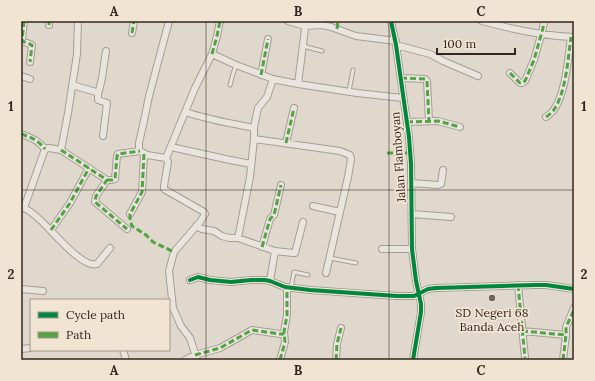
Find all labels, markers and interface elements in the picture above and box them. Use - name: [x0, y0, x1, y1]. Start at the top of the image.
- text: A: [110, 3, 119, 20]
- text: B: [294, 3, 303, 20]
- text: C: [477, 3, 486, 20]
- scale bar: [437, 30, 515, 56]
- text: 100 m: [443, 36, 476, 51]
- text: 1: [8, 98, 14, 115]
- text: 1: [581, 98, 587, 115]
- street label: Jalan Flamboyan: [387, 111, 409, 204]
- text: 2: [8, 266, 15, 283]
- text: 2: [581, 266, 588, 283]
- marker: SD Negeri 68 Banda Aceh: [487, 293, 497, 303]
- legend: [30, 299, 170, 351]
- place label: SD Negeri 68 Banda Aceh: [456, 305, 529, 334]
- text: Cycle path: [66, 307, 125, 322]
- text: Path: [66, 327, 91, 342]
- text: A: [110, 362, 119, 379]
- text: B: [294, 362, 303, 379]
- text: C: [477, 362, 486, 379]

